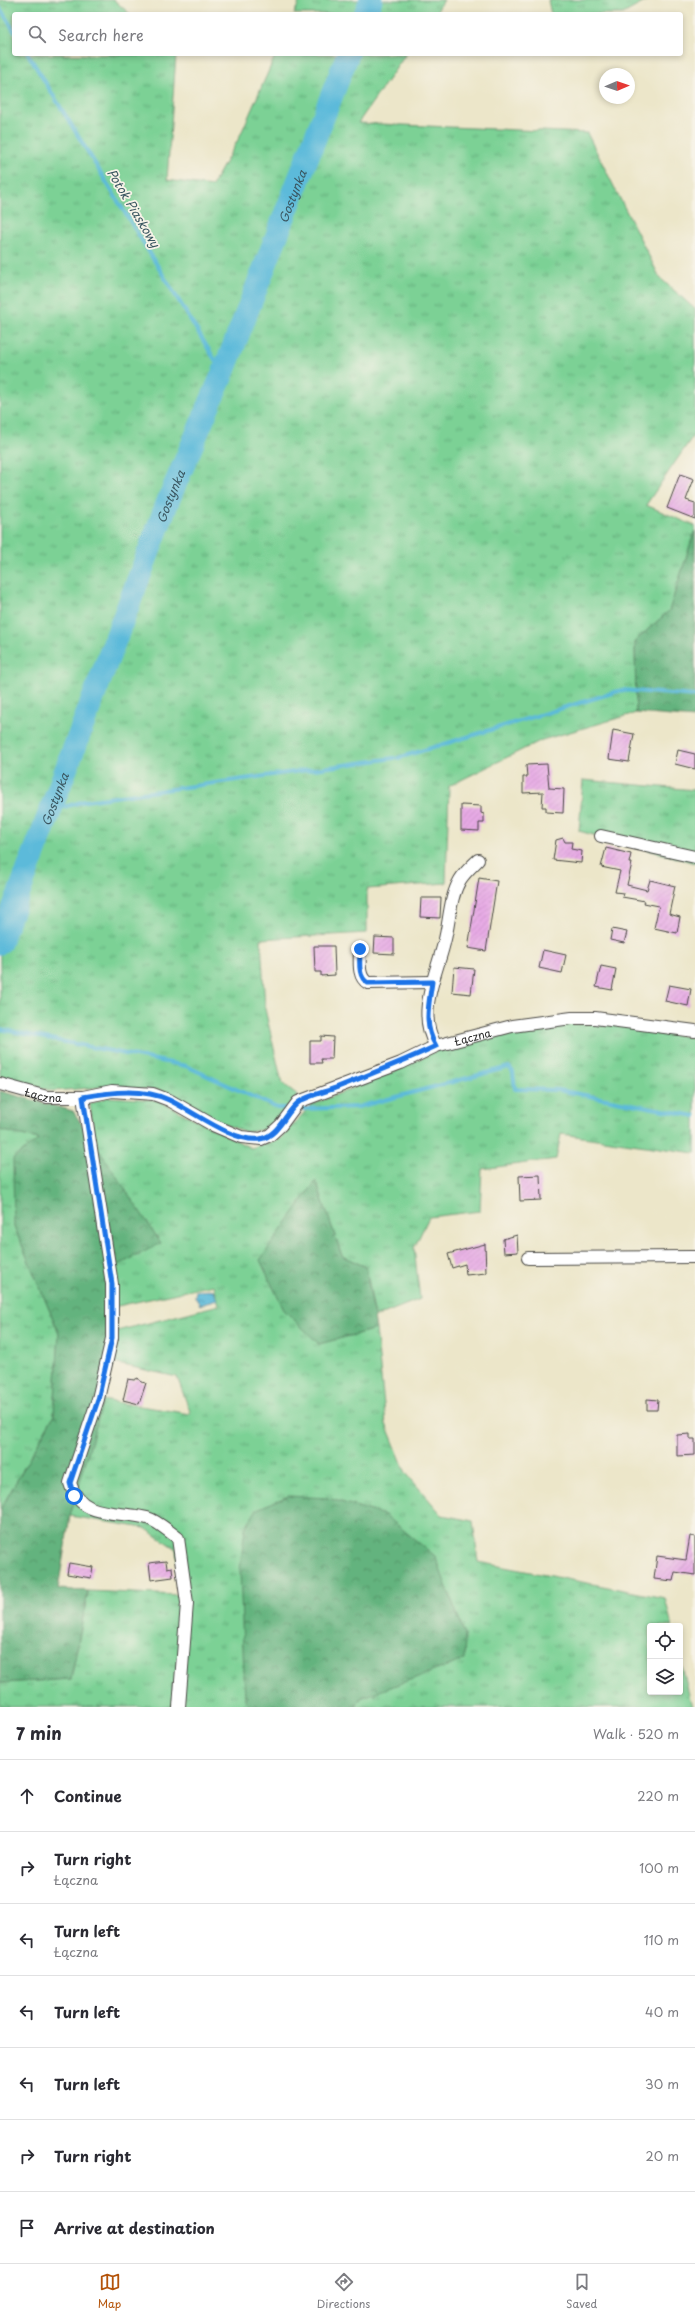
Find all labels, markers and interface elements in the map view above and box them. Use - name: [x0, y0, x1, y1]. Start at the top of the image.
- search box: [12, 12, 683, 56]
- icon: search: [26, 23, 48, 45]
- text: Search here: [58, 23, 144, 46]
- north arrow: [599, 68, 635, 104]
- water label: Potok Piaskowy: [103, 165, 165, 252]
- water label: Gostynka: [274, 167, 311, 225]
- water label: Gostynka: [152, 467, 189, 525]
- water label: Gostynka: [36, 769, 73, 828]
- route end: [351, 940, 369, 958]
- street label: Łączna: [451, 1023, 493, 1050]
- street label: Łączna: [22, 1083, 62, 1106]
- route start: [65, 1487, 83, 1505]
- map controls: [647, 1623, 683, 1695]
- button: locate: [647, 1623, 683, 1659]
- button: layers: [647, 1659, 683, 1695]
- text: 7 min: [16, 1720, 62, 1746]
- text: Walk · 520 m: [593, 1724, 679, 1743]
- text: Continue: [54, 1784, 122, 1807]
- icon: ahead: [16, 1785, 38, 1807]
- text: 220 m: [637, 1786, 679, 1805]
- text: Turn right: [54, 1847, 131, 1870]
- icon: right: [16, 1857, 38, 1879]
- text: 100 m: [639, 1858, 679, 1877]
- text: Łączna: [54, 1870, 98, 1889]
- text: Turn left: [54, 1919, 120, 1942]
- icon: left: [16, 1929, 38, 1951]
- text: 110 m: [644, 1930, 679, 1949]
- text: Łączna: [54, 1942, 98, 1961]
- text: Turn left: [54, 2000, 120, 2023]
- icon: left: [16, 2001, 38, 2023]
- text: 40 m: [645, 2002, 679, 2021]
- text: Turn left: [54, 2072, 120, 2095]
- icon: left: [16, 2073, 38, 2095]
- text: 30 m: [645, 2074, 679, 2093]
- text: Turn right: [54, 2144, 131, 2167]
- icon: right: [16, 2145, 38, 2167]
- text: 20 m: [645, 2146, 679, 2165]
- text: Arrive at destination: [54, 2216, 215, 2239]
- icon: arrive: [16, 2217, 38, 2239]
- tab: Map: [98, 2271, 121, 2312]
- tab: Directions: [317, 2271, 370, 2312]
- tab: Saved: [566, 2271, 597, 2312]

